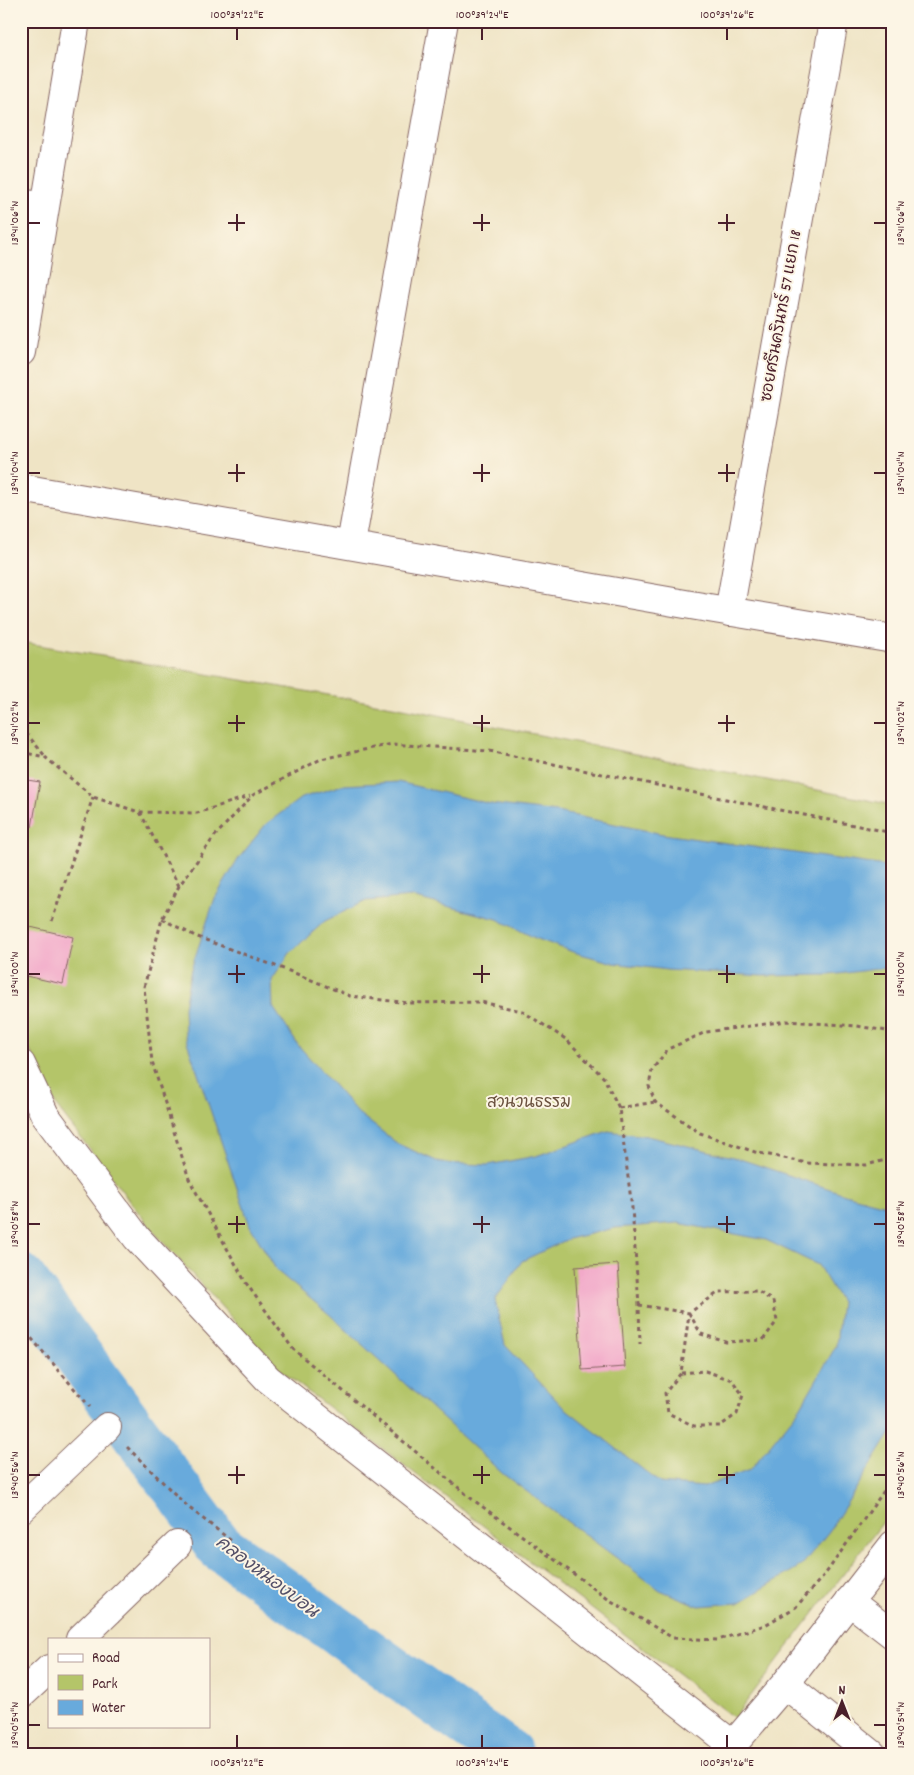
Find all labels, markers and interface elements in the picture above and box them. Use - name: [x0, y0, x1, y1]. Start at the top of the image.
- text: 100°39'22"E: [211, 7, 264, 24]
- text: 100°39'24"E: [456, 7, 509, 24]
- text: 100°39'26"E: [700, 7, 754, 24]
- text: 13°41'06"N: [7, 201, 24, 245]
- text: 13°41'06"N: [893, 201, 910, 245]
- street label: ซอยศรีนครินทร์ 57 แยก 18: [754, 228, 808, 404]
- text: 13°41'04"N: [7, 451, 24, 495]
- text: 13°41'04"N: [893, 451, 910, 495]
- text: 13°41'02"N: [7, 701, 24, 745]
- text: 13°41'02"N: [893, 701, 910, 745]
- text: 13°41'00"N: [7, 951, 24, 997]
- text: 13°41'00"N: [893, 951, 910, 997]
- park label: สวนวนธรรม: [487, 1092, 571, 1115]
- text: 13°40'58"N: [7, 1201, 24, 1247]
- text: 13°40'58"N: [893, 1201, 910, 1247]
- text: 13°40'56"N: [7, 1451, 24, 1499]
- text: 13°40'56"N: [893, 1451, 910, 1499]
- water label: คลองหนองบอน: [210, 1531, 324, 1626]
- legend: [48, 1638, 210, 1728]
- text: Road: [92, 1648, 120, 1670]
- text: Park: [92, 1674, 118, 1696]
- north arrow: [816, 1678, 866, 1728]
- text: N: [839, 1681, 846, 1701]
- text: Water: [92, 1698, 126, 1720]
- text: 13°40'54"N: [7, 1702, 24, 1748]
- text: 13°40'54"N: [893, 1702, 910, 1748]
- text: 100°39'22"E: [211, 1755, 264, 1772]
- text: 100°39'24"E: [456, 1755, 509, 1772]
- text: 100°39'26"E: [700, 1755, 754, 1772]

